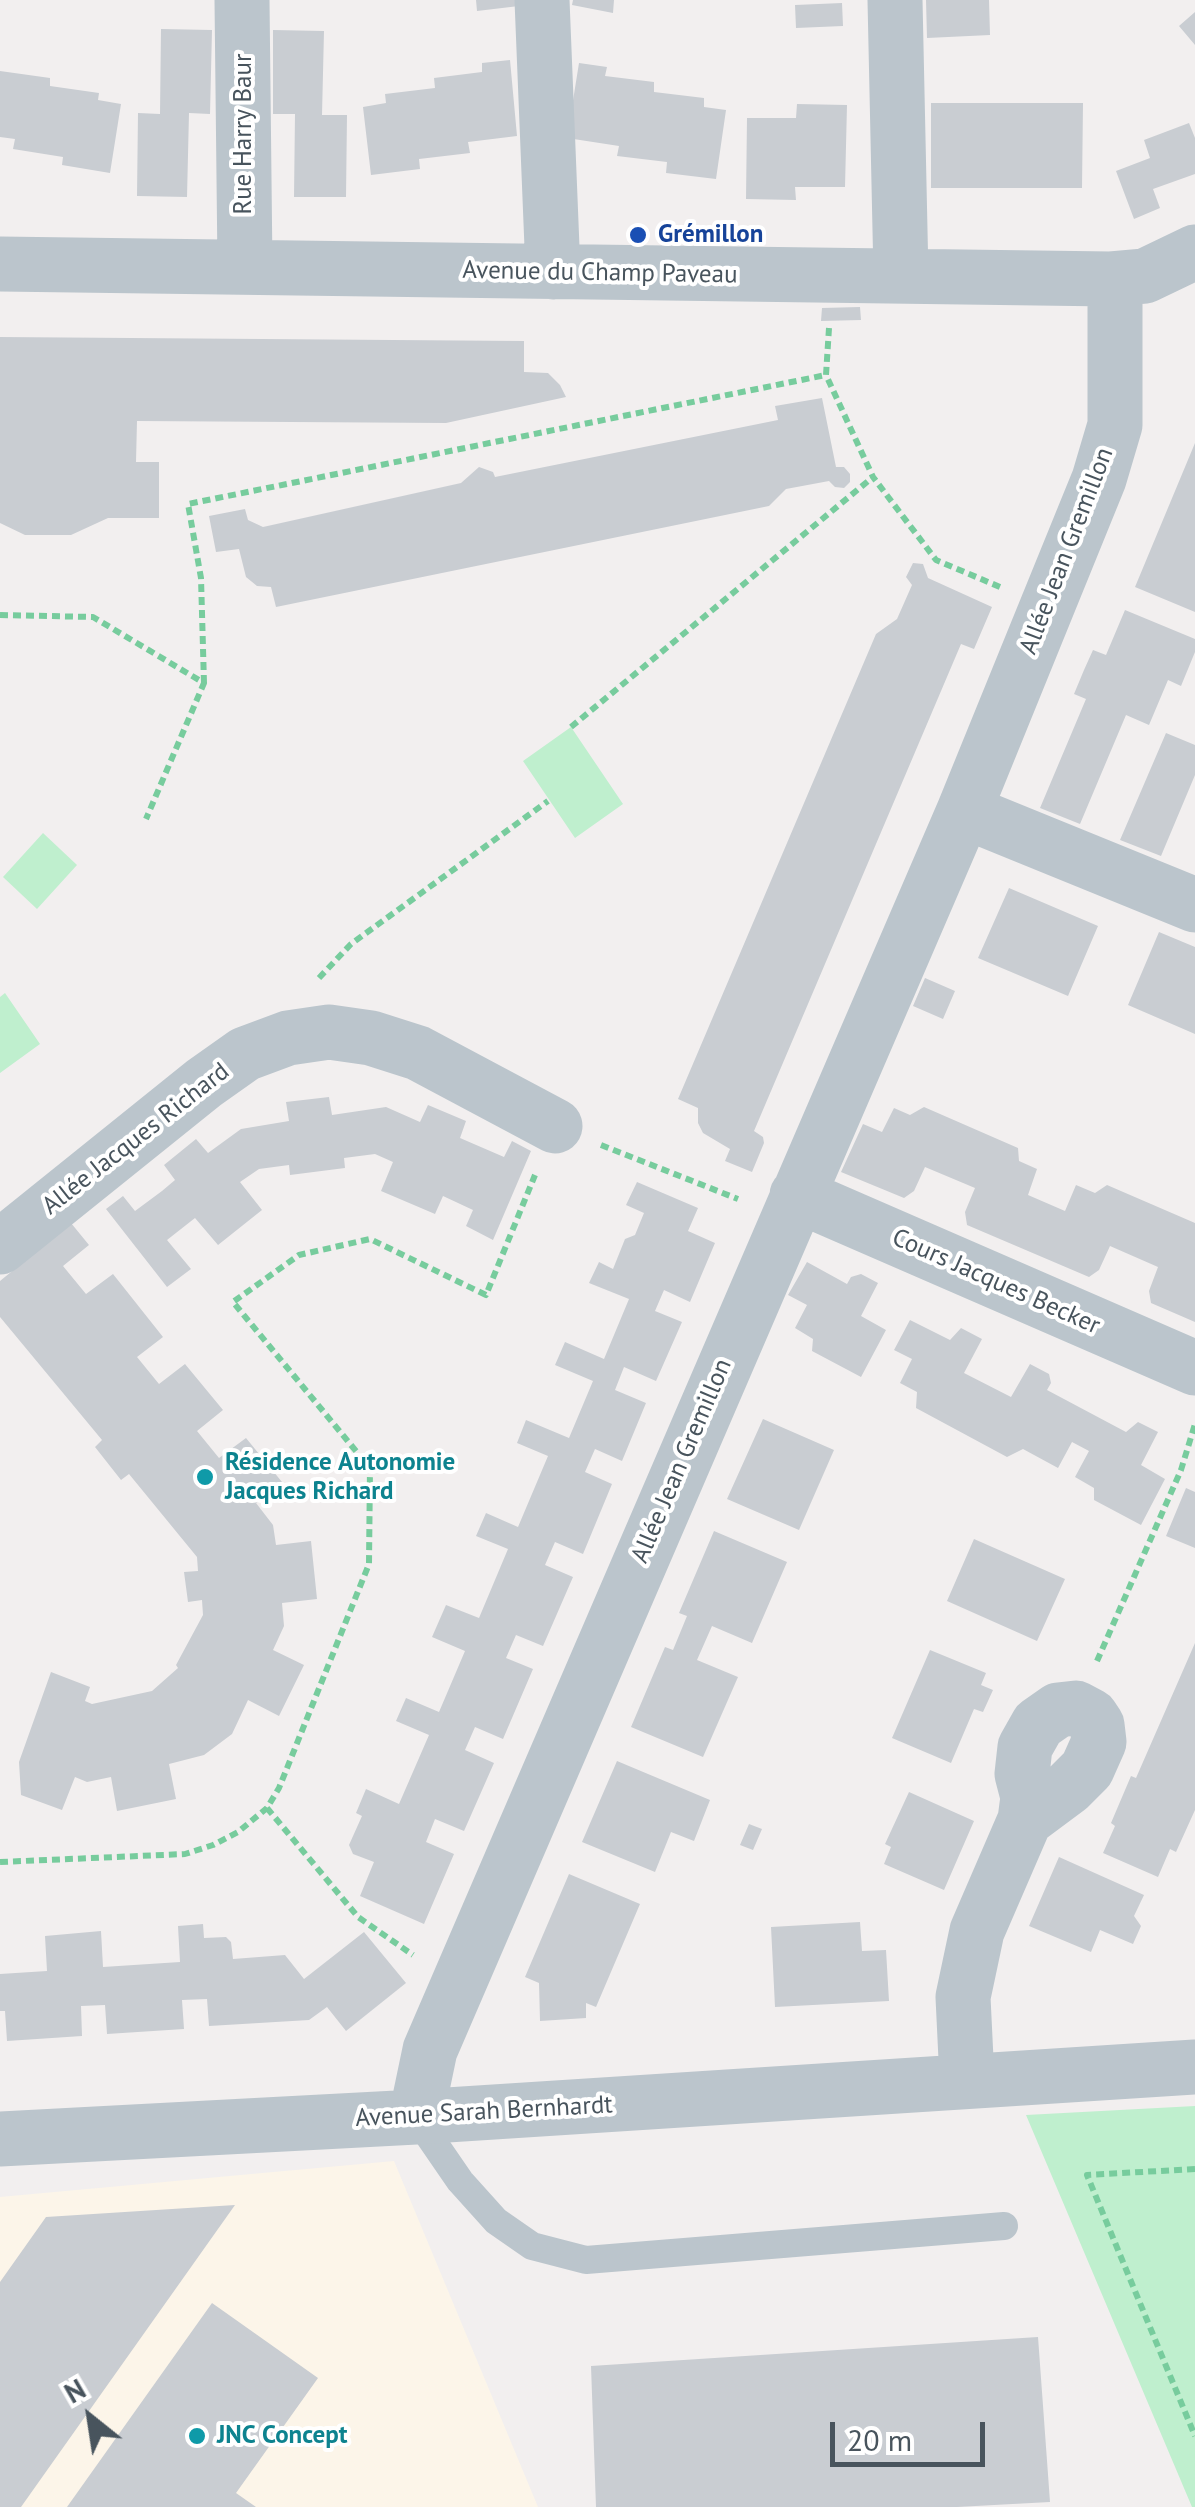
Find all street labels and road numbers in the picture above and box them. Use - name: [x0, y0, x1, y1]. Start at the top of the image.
- street label: Rue Harry Baur: [229, 54, 259, 214]
- street label: Avenue du Champ Paveau: [462, 256, 738, 290]
- street label: Allée Jean Gremillon: [1014, 443, 1120, 659]
- street label: Allée Jacques Richard: [37, 1057, 235, 1221]
- street label: Cours Jacques Becker: [887, 1223, 1105, 1341]
- street label: Allée Jean Gremillon: [625, 1354, 739, 1568]
- street label: Avenue Sarah Bernhardt: [355, 2090, 613, 2134]

